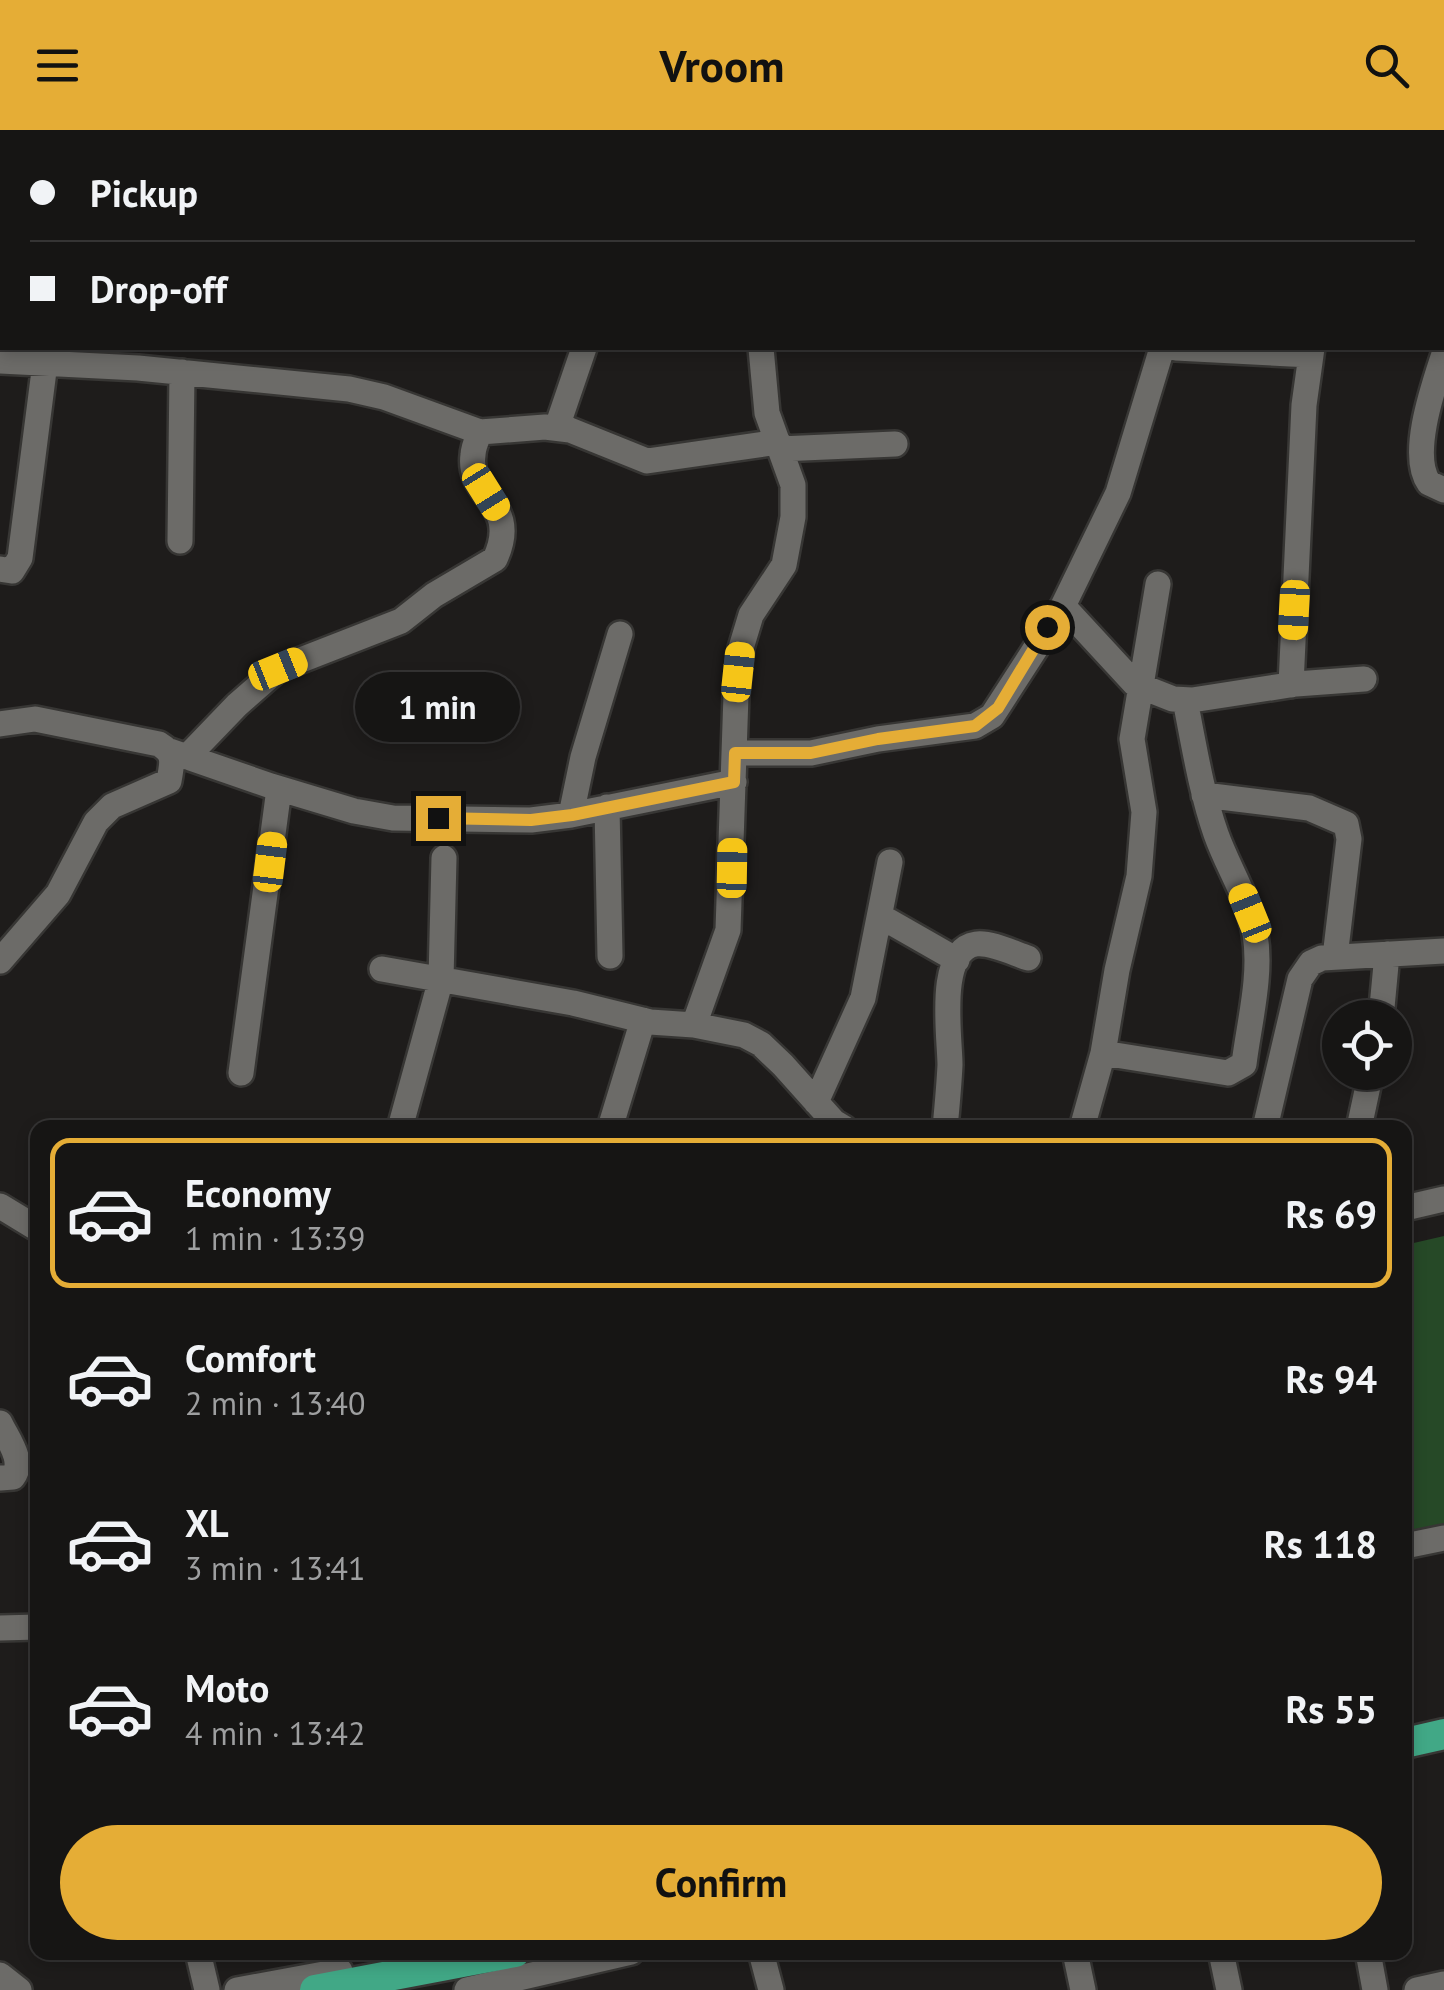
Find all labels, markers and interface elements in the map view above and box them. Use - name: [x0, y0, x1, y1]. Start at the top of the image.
- text: Vroom: [660, 36, 784, 94]
- icon: menu: [30, 38, 85, 93]
- icon: search: [1359, 38, 1414, 93]
- text: Pickup: [90, 168, 198, 217]
- text: Drop-off: [90, 264, 227, 313]
- car: [457, 459, 515, 525]
- car: [1277, 579, 1311, 641]
- route start: [1025, 605, 1070, 650]
- car: [720, 641, 756, 703]
- car: [245, 644, 311, 694]
- callout: 1 min: [356, 673, 520, 743]
- text: 1 min: [398, 686, 477, 728]
- route end: [416, 796, 461, 841]
- car: [251, 830, 289, 894]
- car: [716, 838, 748, 898]
- car: [1225, 880, 1275, 946]
- map controls: [1322, 1000, 1412, 1090]
- button: locate: [1322, 1000, 1412, 1090]
- icon: car: [65, 1168, 155, 1258]
- text: Economy: [185, 1168, 331, 1217]
- text: Rs 69: [1285, 1189, 1377, 1238]
- text: 1 min · 13:39: [185, 1217, 365, 1259]
- icon: car: [65, 1333, 155, 1423]
- text: Comfort: [185, 1333, 316, 1382]
- text: Rs 94: [1285, 1354, 1377, 1403]
- text: 2 min · 13:40: [185, 1382, 365, 1424]
- icon: car: [65, 1498, 155, 1588]
- text: XL: [185, 1498, 229, 1547]
- text: Rs 118: [1264, 1519, 1377, 1568]
- text: 3 min · 13:41: [185, 1547, 365, 1589]
- icon: car: [65, 1663, 155, 1753]
- text: Moto: [185, 1663, 269, 1712]
- text: Rs 55: [1285, 1684, 1377, 1733]
- text: 4 min · 13:42: [185, 1712, 365, 1754]
- button: Confirm: [60, 1825, 1382, 1940]

